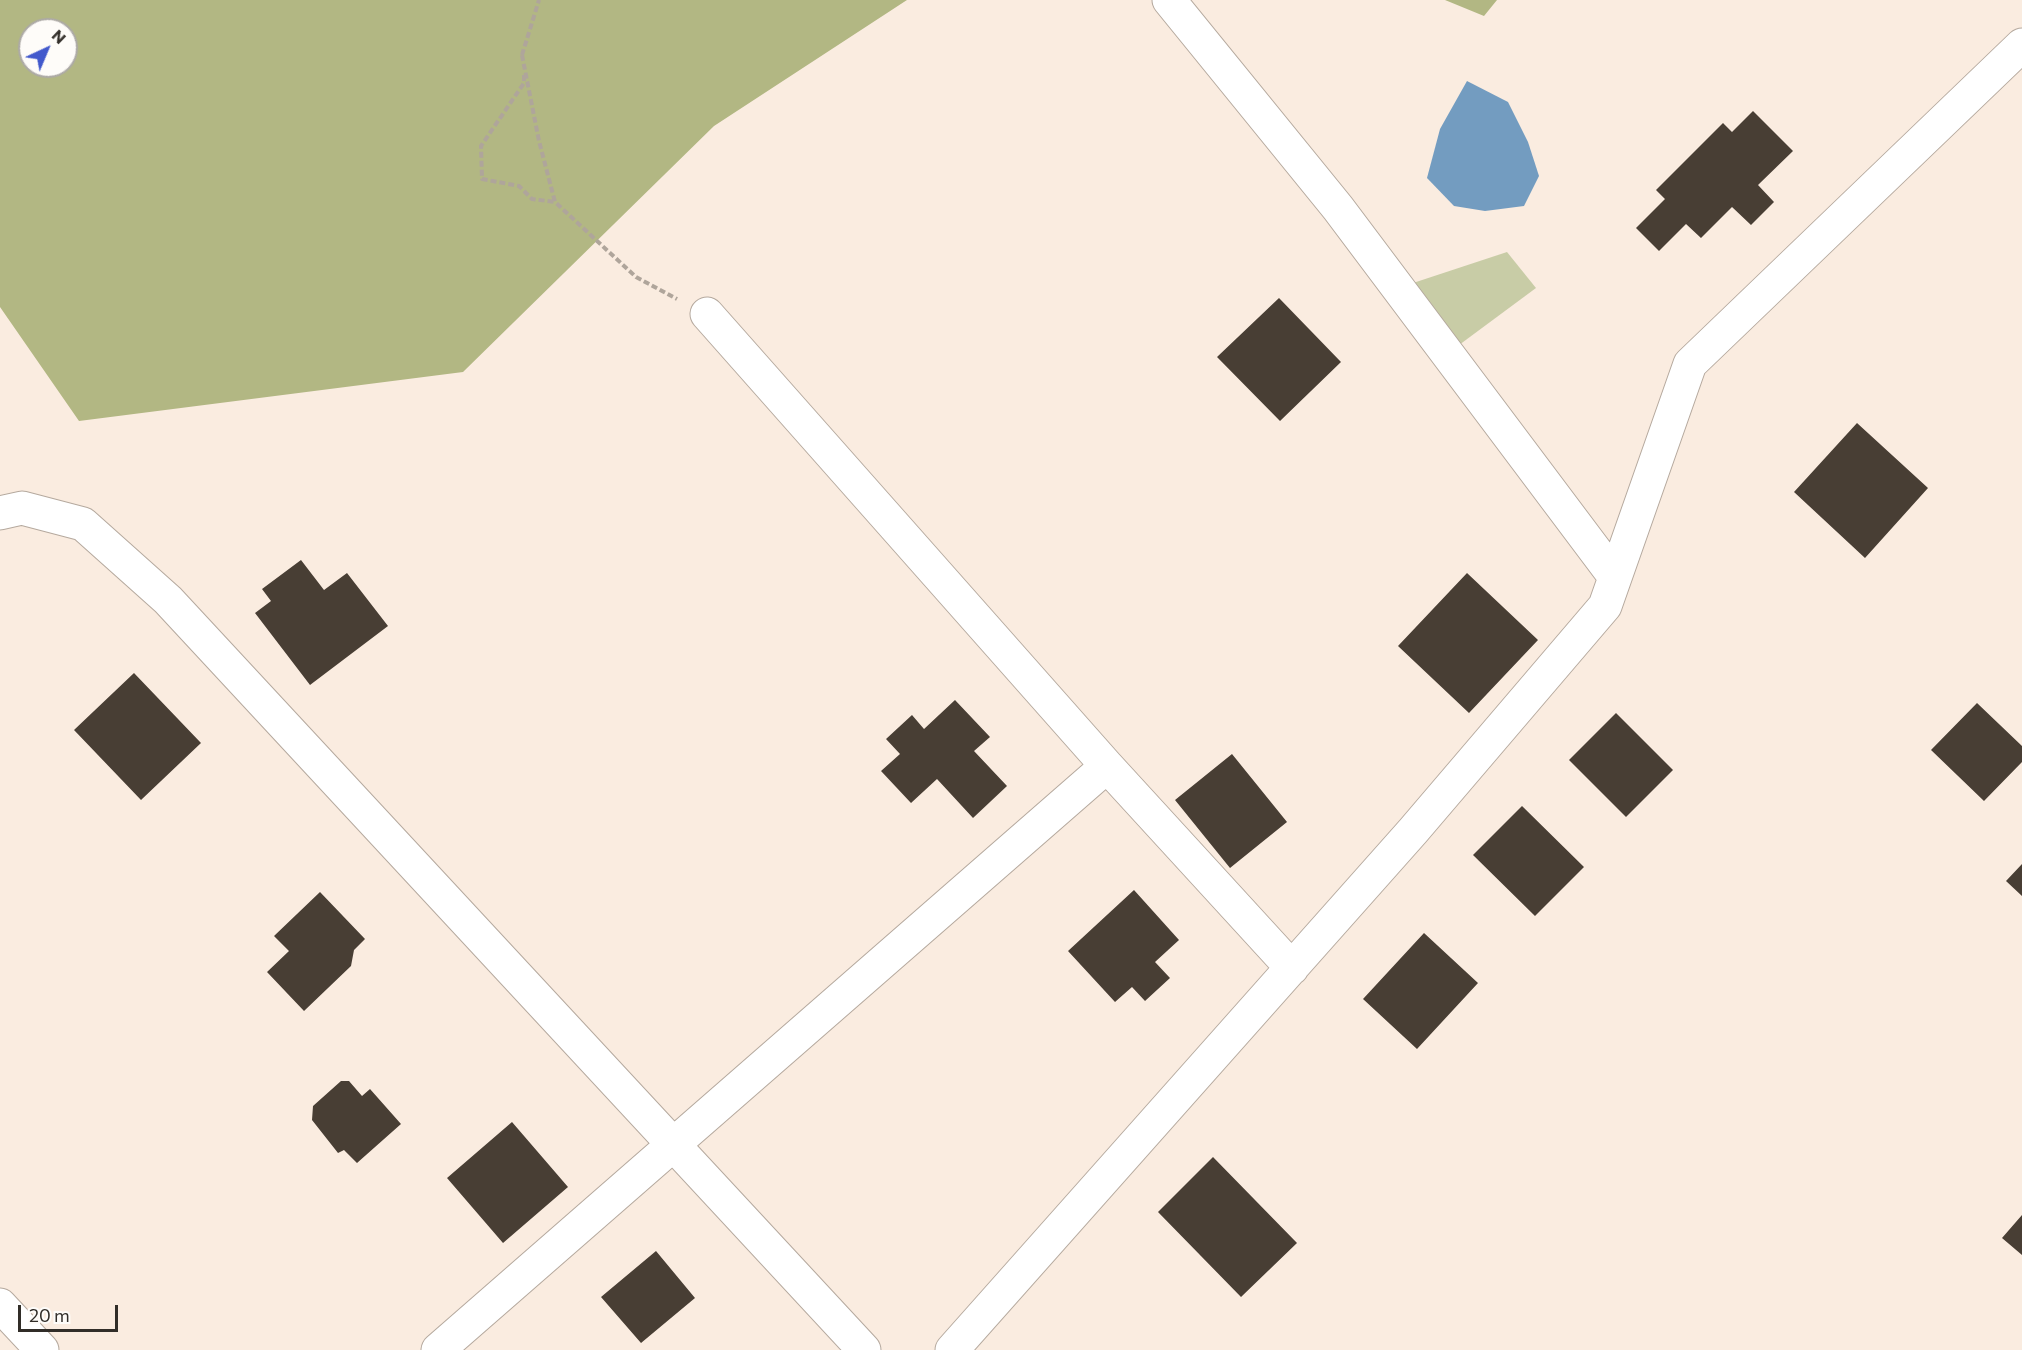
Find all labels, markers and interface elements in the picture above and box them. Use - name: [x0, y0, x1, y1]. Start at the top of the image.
- north arrow: [18, 18, 78, 78]
- text: N: [49, 25, 70, 47]
- scale bar: [21, 1293, 122, 1331]
- text: 20 m: [29, 1304, 70, 1326]

